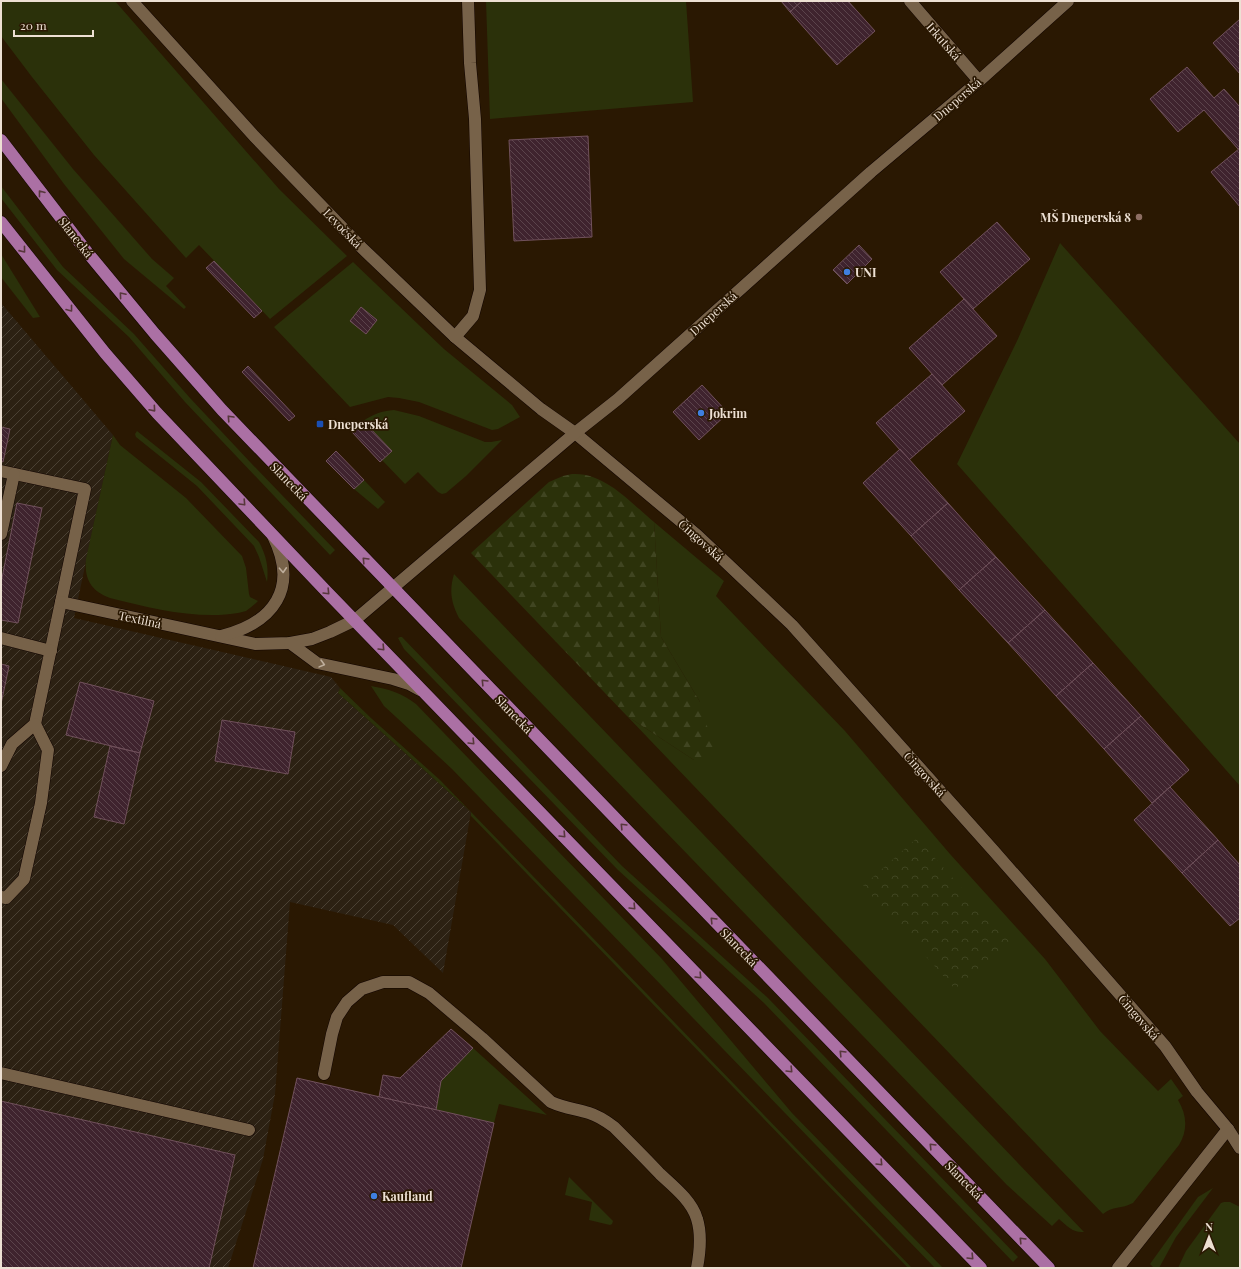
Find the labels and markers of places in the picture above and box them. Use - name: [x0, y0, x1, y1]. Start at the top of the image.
- place label: MŠ Dneperská 8: [1040, 209, 1131, 225]
- marker: MŠ Dneperská 8: [1134, 212, 1144, 222]
- place label: UNI: [855, 264, 877, 280]
- marker: UNI: [842, 267, 852, 277]
- place label: Jokrim: [708, 405, 747, 421]
- marker: Jokrim: [696, 408, 706, 418]
- place label: Dneperská: [328, 416, 389, 432]
- marker: Dneperská: [315, 419, 325, 429]
- place label: Kaufland: [382, 1188, 433, 1204]
- marker: Kaufland: [369, 1191, 379, 1201]

